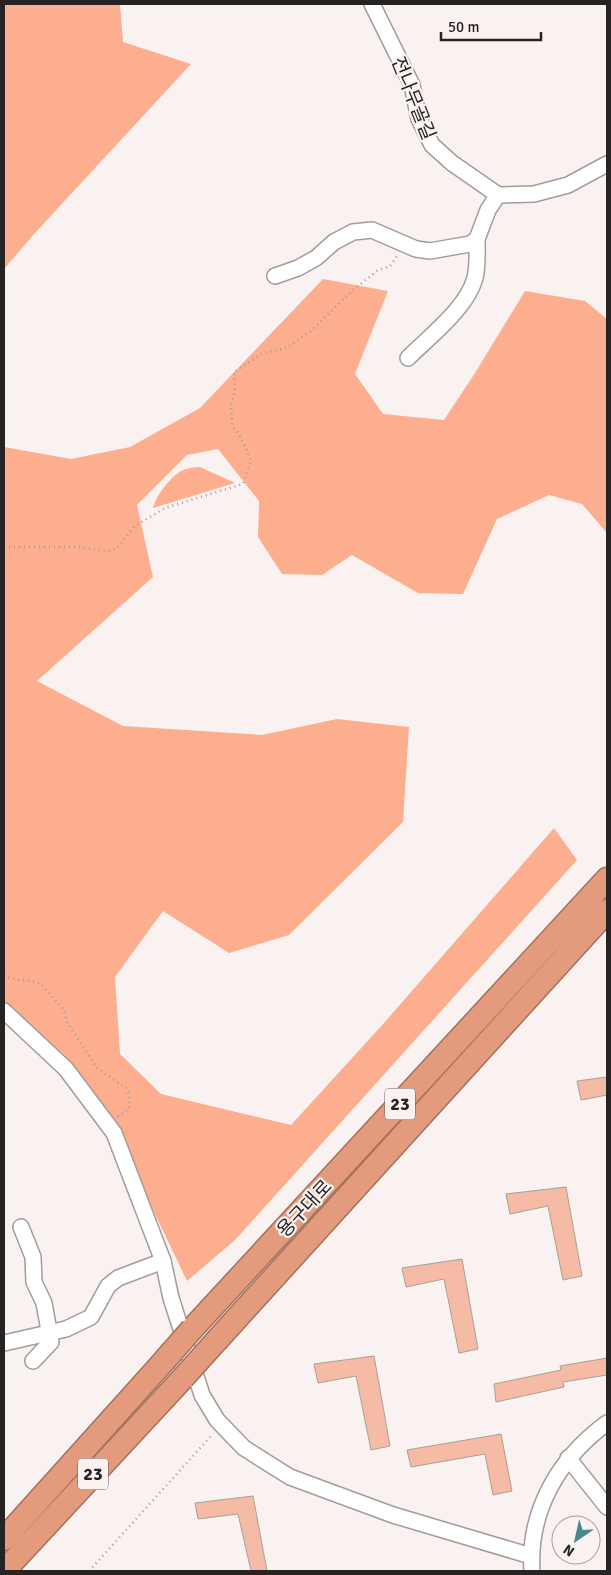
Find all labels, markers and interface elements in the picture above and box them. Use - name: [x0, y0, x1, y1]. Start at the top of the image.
- scale bar: [441, 10, 541, 42]
- text: 50 m: [448, 18, 479, 36]
- street label: 전나무골길: [386, 53, 441, 143]
- road number: 23: [385, 1088, 415, 1120]
- street label: 용구대로: [272, 1175, 337, 1242]
- road number: 23: [78, 1458, 108, 1490]
- north arrow: [551, 1515, 601, 1565]
- text: N: [560, 1541, 578, 1560]

